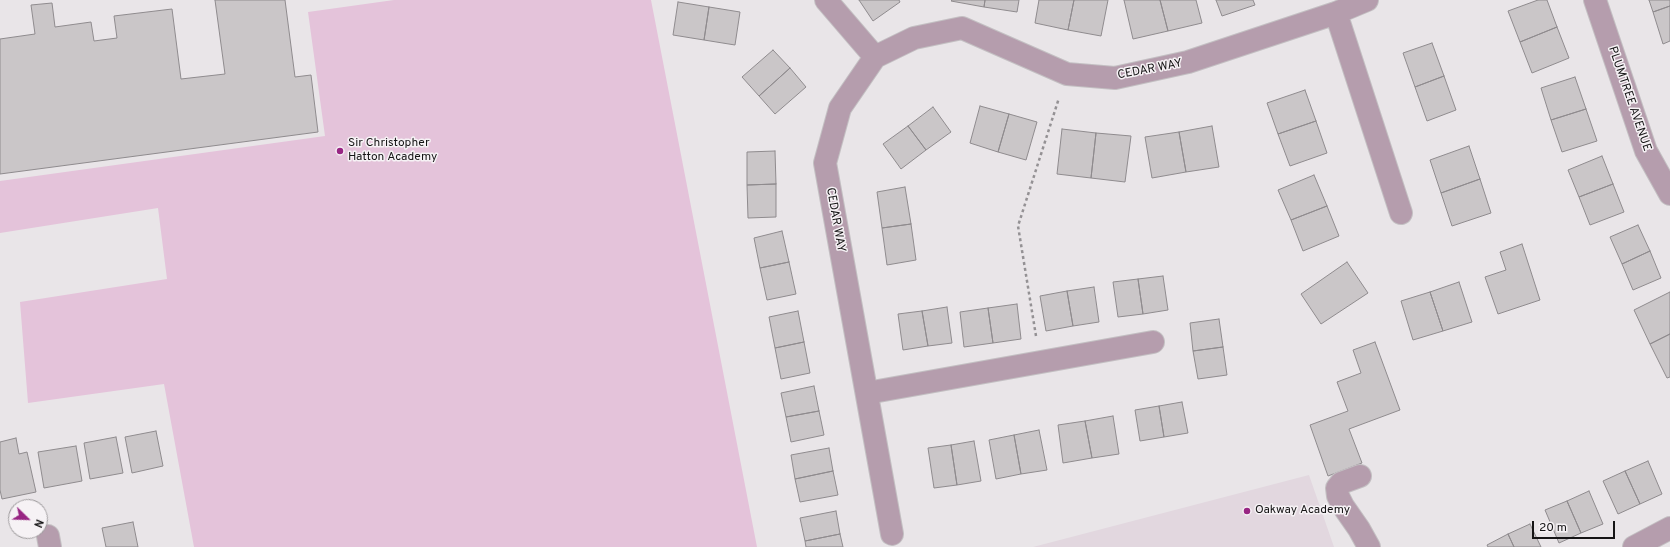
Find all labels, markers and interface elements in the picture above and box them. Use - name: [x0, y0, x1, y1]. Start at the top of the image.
- street label: PLUMTREE AVENUE: [1604, 45, 1654, 153]
- street label: CEDAR WAY: [1117, 57, 1183, 83]
- place label: Sir Christopher Hatton Academy: [348, 137, 437, 165]
- marker: Sir Christopher Hatton Academy: [335, 146, 345, 156]
- street label: CEDAR WAY: [822, 187, 848, 253]
- north arrow: [8, 499, 48, 539]
- place label: Oakway Academy: [1255, 504, 1350, 518]
- marker: Oakway Academy: [1242, 506, 1252, 516]
- scale bar: [1534, 513, 1617, 539]
- text: N: [30, 517, 46, 530]
- text: 20 m: [1539, 520, 1567, 536]

